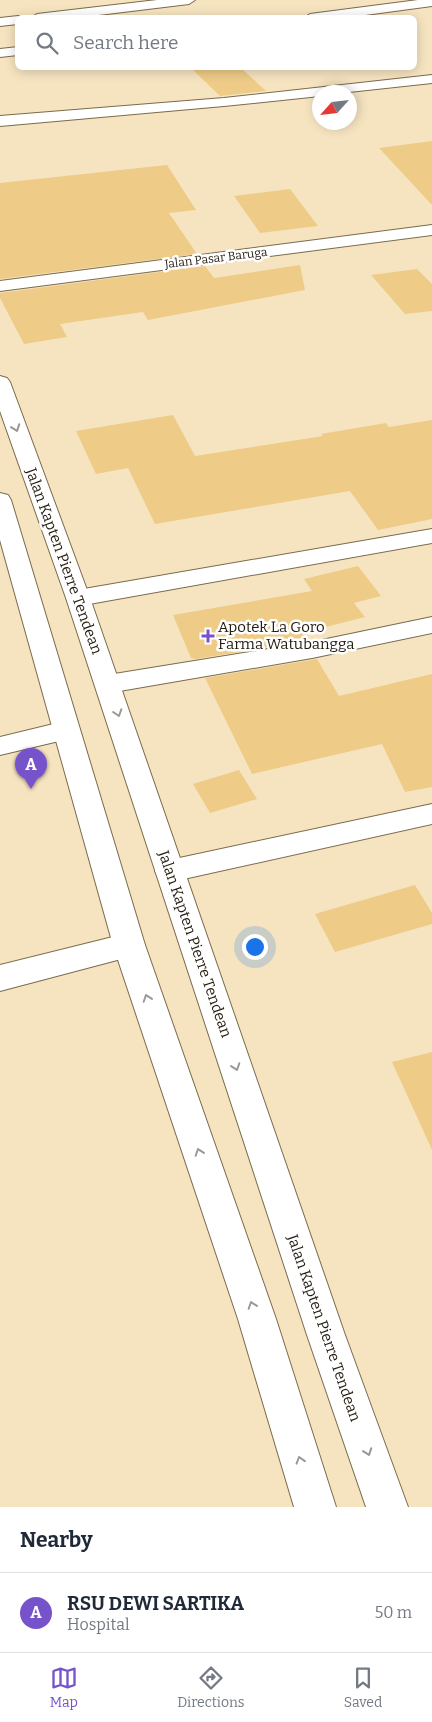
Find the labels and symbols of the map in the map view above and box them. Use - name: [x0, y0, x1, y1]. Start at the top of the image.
- north arrow: [312, 85, 357, 130]
- street label: Jalan Pasar Baruga: [163, 245, 269, 271]
- one-way arrow: [11, 423, 21, 432]
- street label: Jalan Kapten Pierre Tendean: [22, 465, 106, 657]
- place label: Apotek La Goro Farma Watubangga: [218, 618, 354, 653]
- marker: Apotek La Goro Farma Watubangga: [202, 630, 214, 642]
- one-way arrow: [112, 709, 122, 717]
- pin: A: [15, 748, 47, 789]
- street label: Jalan Kapten Pierre Tendean: [154, 847, 236, 1040]
- your location: [242, 934, 268, 960]
- one-way arrow: [143, 994, 153, 1002]
- one-way arrow: [230, 1062, 240, 1070]
- one-way arrow: [195, 1148, 205, 1156]
- street label: Jalan Kapten Pierre Tendean: [283, 1231, 365, 1424]
- one-way arrow: [248, 1302, 258, 1310]
- one-way arrow: [362, 1447, 372, 1456]
- one-way arrow: [296, 1457, 306, 1465]

